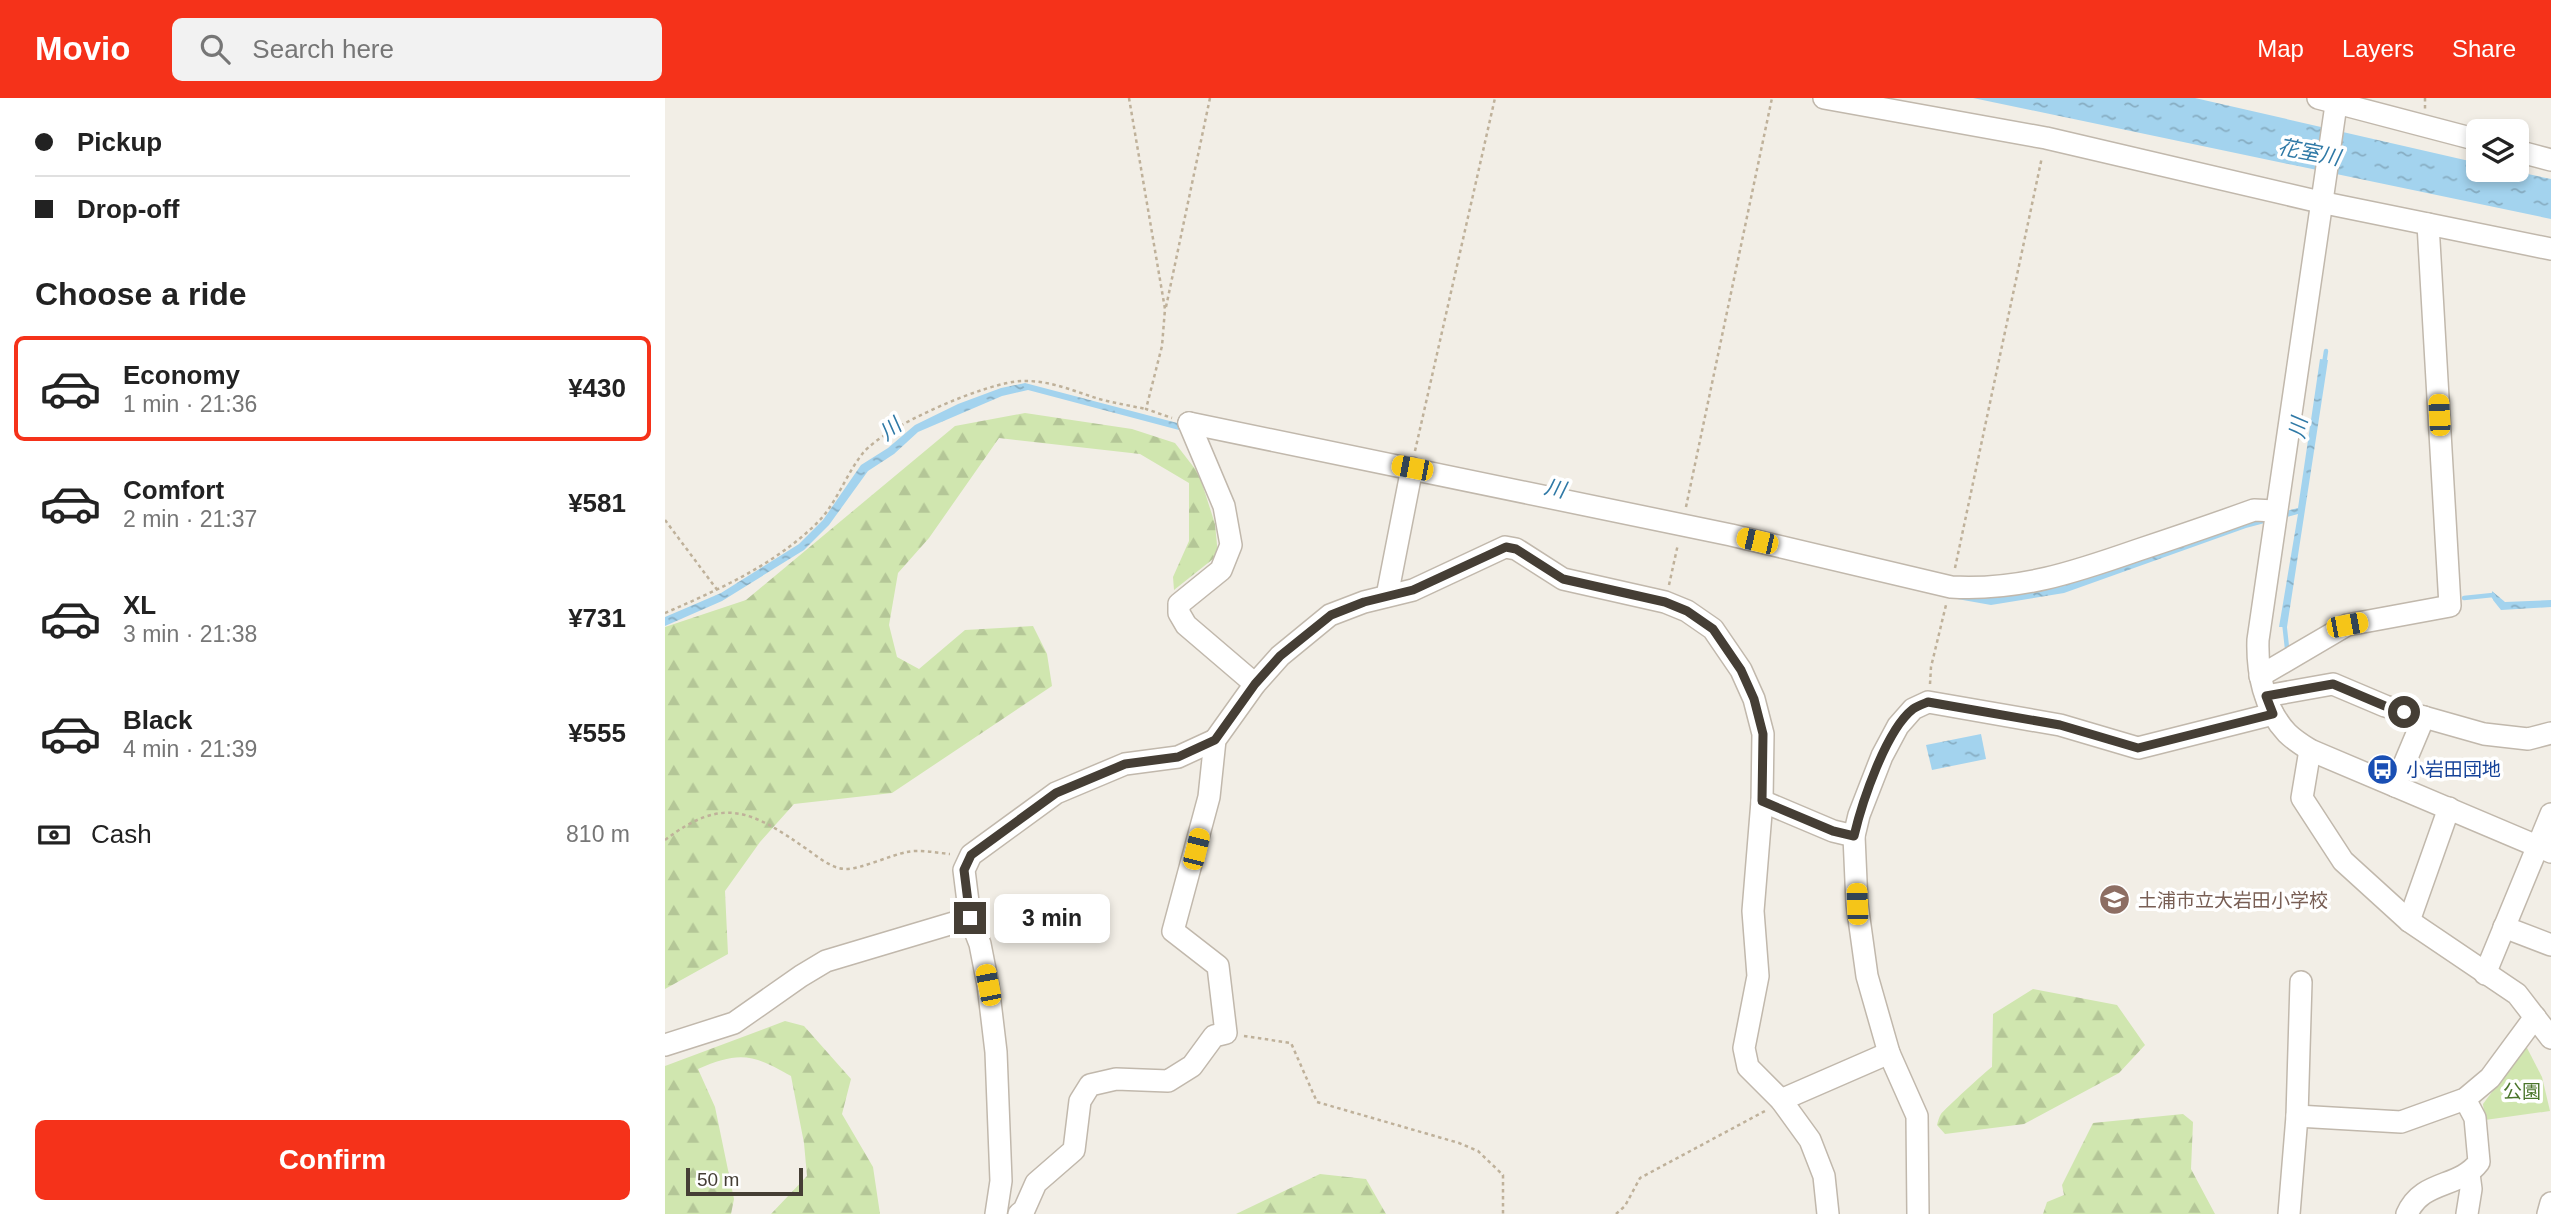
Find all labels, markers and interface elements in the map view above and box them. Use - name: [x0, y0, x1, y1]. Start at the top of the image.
- search box: [172, 18, 662, 81]
- text: Movio: [35, 30, 130, 67]
- icon: search: [196, 30, 234, 68]
- text: Search here: [252, 34, 394, 64]
- text: Map: [2257, 35, 2304, 62]
- text: Layers: [2342, 35, 2414, 62]
- text: Share: [2452, 35, 2516, 62]
- map controls: [2466, 119, 2529, 182]
- button: layers: [2466, 119, 2529, 182]
- text: Pickup: [77, 127, 162, 157]
- water label: 花室川: [2276, 135, 2344, 170]
- text: Drop-off: [77, 194, 180, 224]
- text: Choose a ride: [35, 276, 247, 312]
- icon: car: [39, 357, 102, 420]
- text: Economy: [123, 360, 240, 390]
- text: ¥430: [568, 373, 626, 403]
- text: 1 min · 21:36: [123, 391, 257, 417]
- car: [2428, 393, 2451, 437]
- water label: 川: [875, 412, 907, 445]
- water label: 川: [2285, 414, 2311, 440]
- car: [1390, 454, 1435, 482]
- icon: car: [39, 472, 102, 535]
- text: Comfort: [123, 475, 224, 505]
- water label: 川: [1542, 475, 1570, 502]
- text: ¥581: [568, 488, 626, 518]
- text: 2 min · 21:37: [123, 506, 257, 532]
- car: [1735, 526, 1780, 556]
- icon: car: [39, 587, 102, 650]
- text: XL: [123, 590, 156, 620]
- text: ¥731: [568, 603, 626, 633]
- car: [2325, 611, 2370, 639]
- text: 3 min · 21:38: [123, 621, 257, 647]
- route start: [2388, 696, 2420, 728]
- icon: car: [39, 702, 102, 765]
- text: Black: [123, 705, 192, 735]
- text: ¥555: [568, 718, 626, 748]
- text: 4 min · 21:39: [123, 736, 257, 762]
- bus stop icon: 小岩田団地: [2366, 752, 2400, 786]
- place label: 小岩田団地: [2406, 759, 2501, 780]
- icon: cash: [35, 816, 73, 854]
- text: Cash: [91, 819, 152, 849]
- text: 810 m: [566, 821, 630, 847]
- car: [1181, 826, 1212, 872]
- car: [1846, 883, 1869, 925]
- school or university icon: 土浦市立大岩田小学校: [2098, 883, 2132, 917]
- place label: 土浦市立大岩田小学校: [2138, 890, 2328, 911]
- callout: 3 min: [995, 894, 1110, 942]
- route end: [954, 902, 986, 934]
- text: 3 min: [1022, 905, 1082, 931]
- car: [974, 962, 1003, 1008]
- park label: 公園: [2503, 1081, 2541, 1102]
- button: Confirm: [35, 1120, 630, 1200]
- scale bar: [686, 1165, 803, 1197]
- text: 50 m: [697, 1169, 739, 1190]

